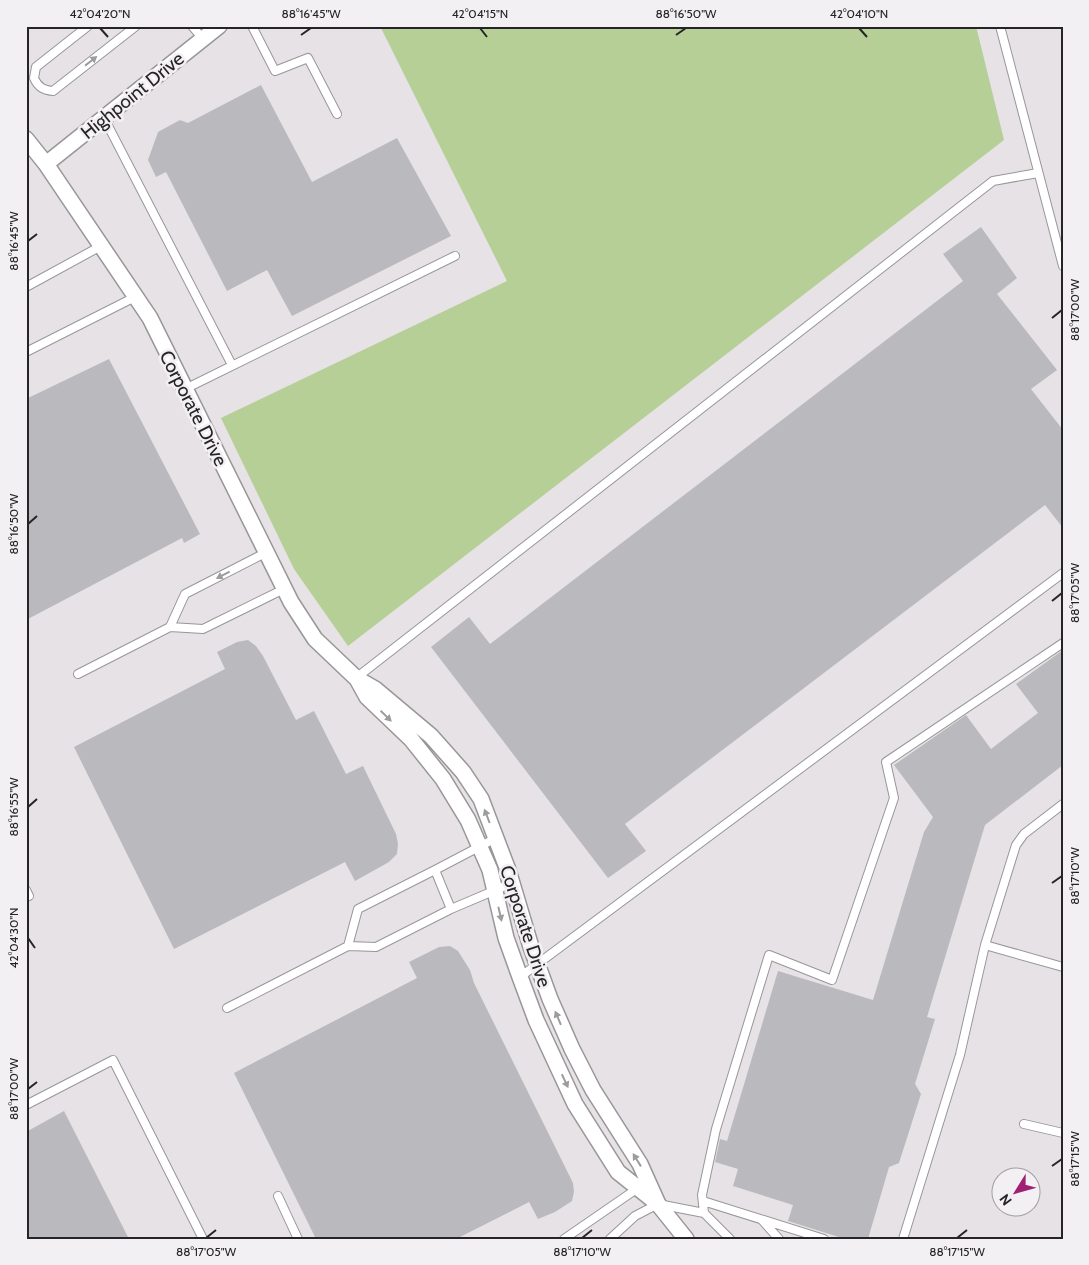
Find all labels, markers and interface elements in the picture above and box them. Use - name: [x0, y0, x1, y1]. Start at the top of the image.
- text: 42°04'20"N: [70, 6, 130, 21]
- text: 88°16'45"W: [281, 6, 341, 21]
- text: 42°04'15"N: [452, 6, 508, 21]
- text: 88°16'50"W: [656, 6, 717, 21]
- text: 42°04'10"N: [830, 6, 888, 21]
- street label: Highpoint Drive: [76, 47, 189, 144]
- one-way arrow: [84, 56, 97, 67]
- text: 88°16'45"W: [6, 211, 21, 271]
- text: 88°17'00"W: [1067, 278, 1082, 341]
- street label: Corporate Drive: [155, 347, 233, 470]
- text: 88°16'50"W: [6, 493, 21, 554]
- text: 88°17'05"W: [1067, 562, 1082, 623]
- one-way arrow: [216, 571, 230, 579]
- one-way arrow: [380, 710, 392, 722]
- text: 88°16'55"W: [6, 777, 21, 837]
- one-way arrow: [483, 808, 490, 823]
- text: 88°17'10"W: [1067, 847, 1082, 905]
- street label: Corporate Drive: [495, 862, 556, 990]
- one-way arrow: [496, 906, 504, 921]
- text: 42°04'30"N: [6, 907, 21, 969]
- one-way arrow: [554, 1011, 562, 1025]
- text: 88°17'00"W: [6, 1057, 21, 1120]
- one-way arrow: [561, 1074, 569, 1088]
- text: 88°17'15"W: [1067, 1131, 1082, 1187]
- one-way arrow: [633, 1153, 642, 1167]
- north arrow: [992, 1168, 1042, 1218]
- text: N: [995, 1190, 1016, 1209]
- text: 88°17'05"W: [176, 1244, 237, 1259]
- text: 88°17'10"W: [553, 1244, 611, 1259]
- text: 88°17'15"W: [929, 1244, 985, 1259]

